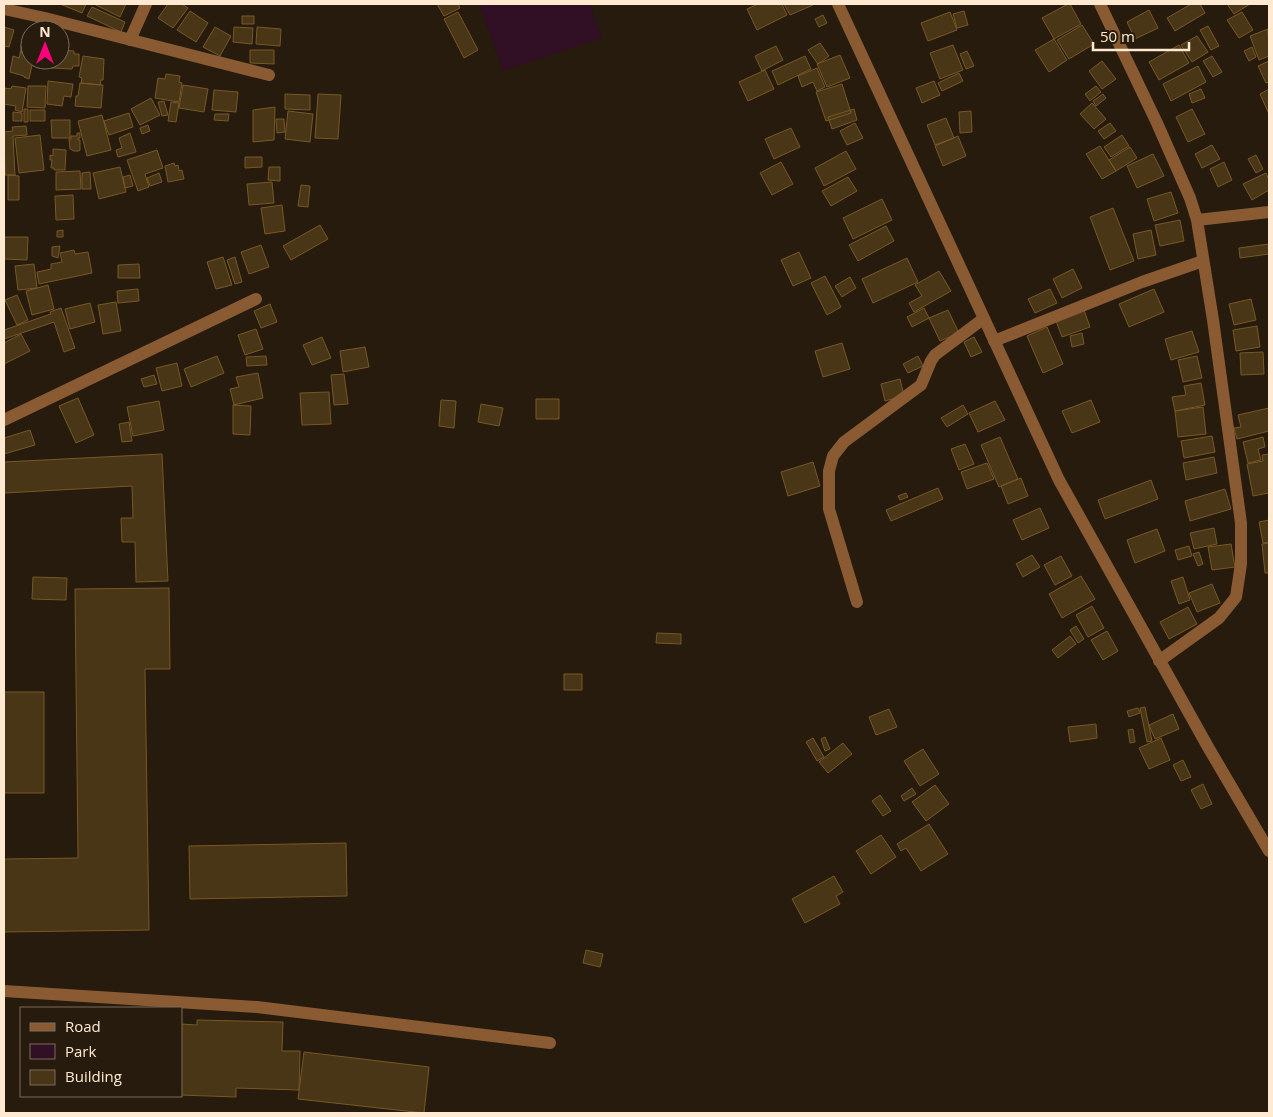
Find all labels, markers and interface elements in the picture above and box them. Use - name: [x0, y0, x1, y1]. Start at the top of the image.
- north arrow: [20, 20, 70, 70]
- scale bar: [1093, 20, 1189, 52]
- text: N: [39, 22, 51, 41]
- text: 50 m: [1100, 26, 1135, 46]
- legend: [20, 1007, 182, 1097]
- text: Road: [65, 1016, 101, 1036]
- text: Park: [65, 1041, 96, 1061]
- text: Building: [65, 1066, 122, 1086]

